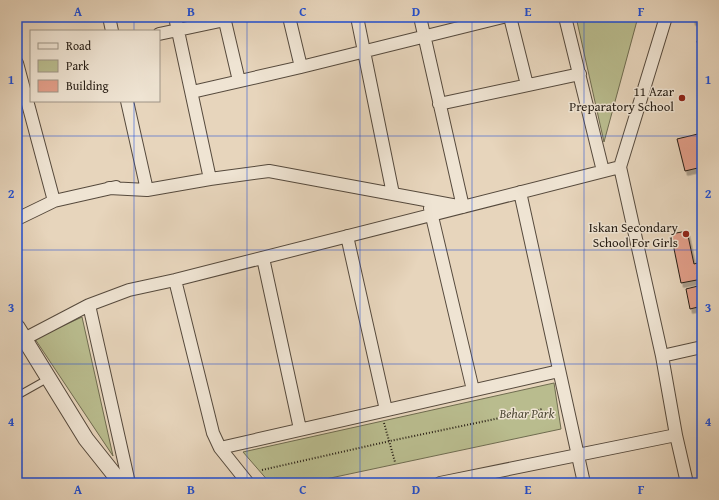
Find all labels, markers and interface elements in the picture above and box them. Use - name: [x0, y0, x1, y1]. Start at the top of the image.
- text: A: [74, 2, 83, 21]
- text: B: [187, 2, 195, 21]
- text: C: [299, 2, 307, 21]
- text: D: [412, 2, 420, 21]
- text: E: [525, 2, 532, 21]
- text: F: [638, 2, 645, 21]
- legend: [30, 30, 160, 102]
- text: Road: [66, 37, 92, 54]
- text: Park: [66, 57, 90, 74]
- text: 1: [8, 70, 14, 89]
- text: 1: [705, 70, 711, 89]
- text: Building: [66, 77, 109, 94]
- place label: 11 Azar Preparatory School: [569, 82, 675, 116]
- marker: 11 Azar Preparatory School: [677, 93, 687, 103]
- text: 2: [8, 184, 15, 203]
- text: 2: [705, 184, 712, 203]
- place label: Iskan Secondary School For Girls: [589, 218, 679, 252]
- marker: Iskan Secondary School For Girls: [681, 229, 691, 239]
- text: 3: [8, 298, 14, 317]
- text: 3: [705, 298, 711, 317]
- park label: Behar Park: [499, 404, 555, 423]
- text: 4: [8, 412, 15, 431]
- text: 4: [705, 412, 712, 431]
- text: A: [74, 480, 83, 499]
- text: B: [187, 480, 195, 499]
- text: C: [299, 480, 307, 499]
- text: D: [412, 480, 420, 499]
- text: E: [525, 480, 532, 499]
- text: F: [638, 480, 645, 499]

